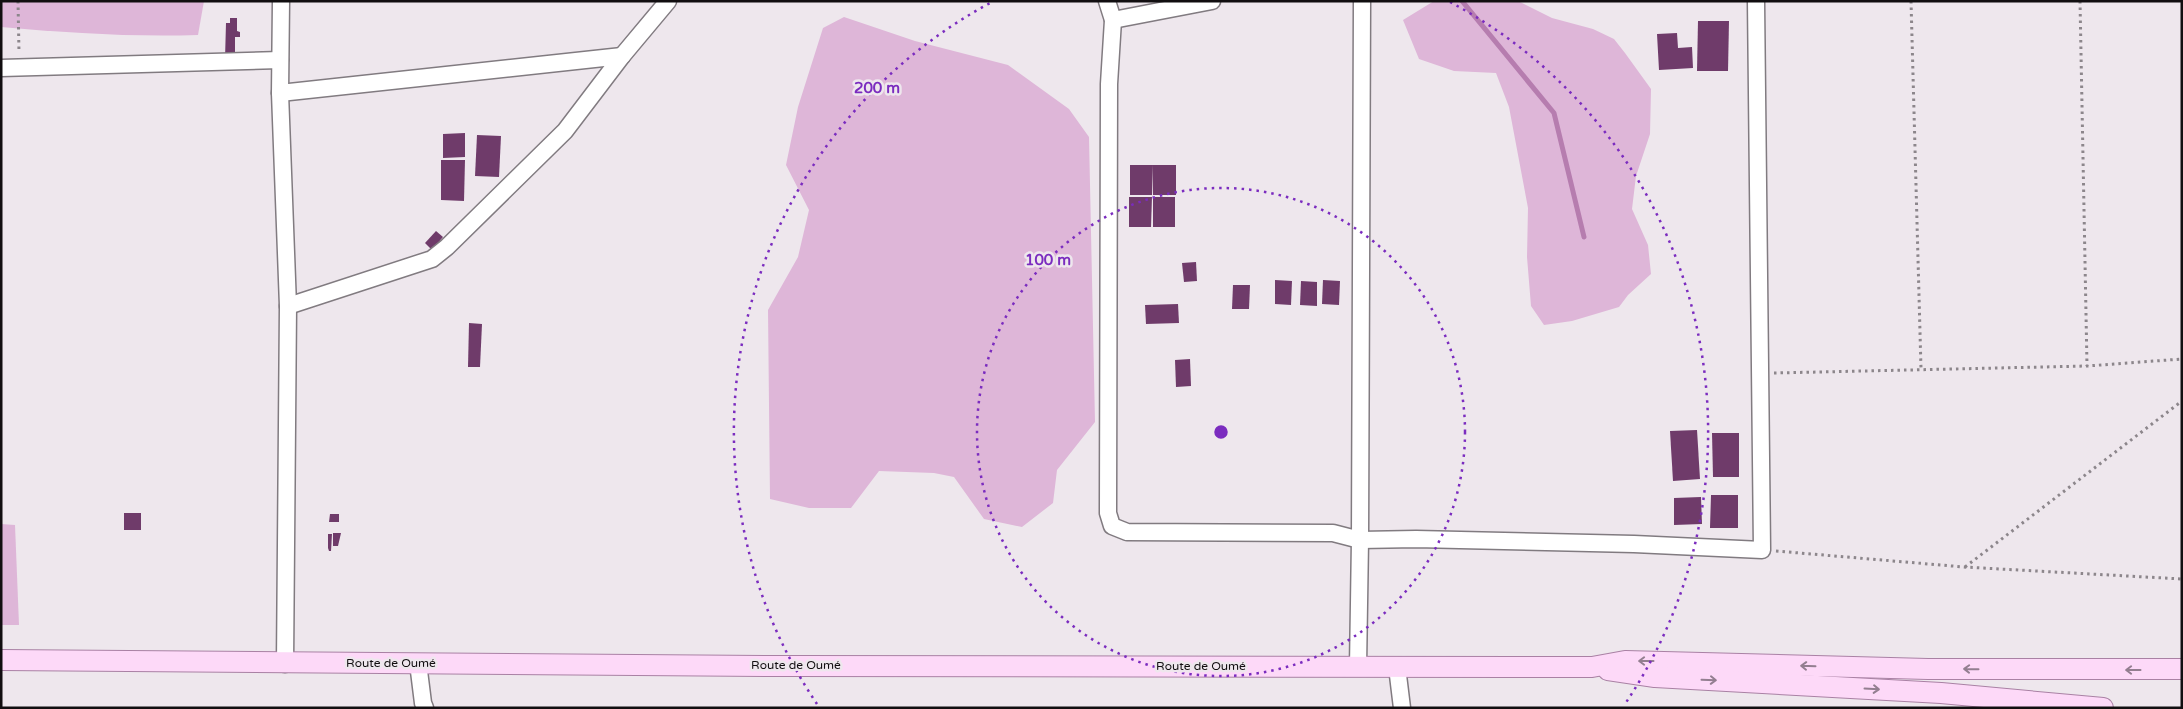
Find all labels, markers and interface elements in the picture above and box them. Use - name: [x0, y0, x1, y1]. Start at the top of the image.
- text: 200 m: [854, 79, 900, 97]
- text: 100 m: [1025, 251, 1071, 269]
- centre of rings: [1212, 423, 1230, 441]
- street label: Route de Oumé: [346, 656, 436, 670]
- one-way arrow: [1638, 656, 1654, 666]
- street label: Route de Oumé: [751, 658, 841, 672]
- street label: Route de Oumé: [1156, 659, 1246, 673]
- one-way arrow: [1800, 661, 1816, 670]
- one-way arrow: [1963, 664, 1979, 674]
- one-way arrow: [2125, 665, 2142, 675]
- one-way arrow: [1701, 675, 1717, 684]
- one-way arrow: [1863, 684, 1879, 693]

